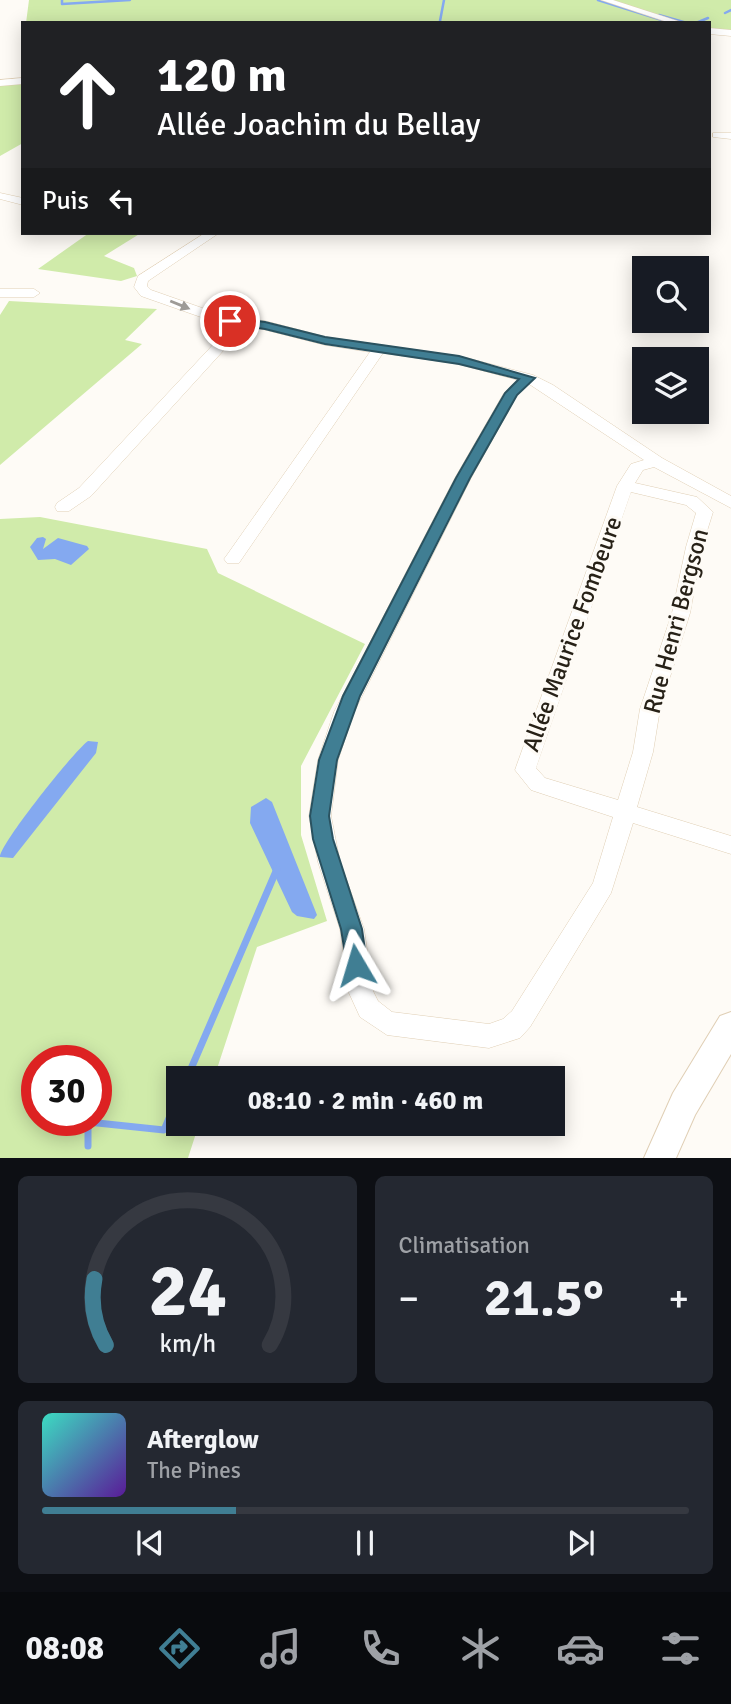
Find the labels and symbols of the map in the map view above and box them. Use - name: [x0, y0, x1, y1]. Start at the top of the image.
- pin: [200, 291, 260, 351]
- one-way arrow: [170, 299, 191, 310]
- street label: Allée Maurice Fombeure: [516, 512, 628, 756]
- street label: Rue Henri Bergson: [637, 525, 715, 717]
- position arrow: [319, 928, 393, 1002]
- speed limit sign: 30: [21, 1045, 112, 1136]

